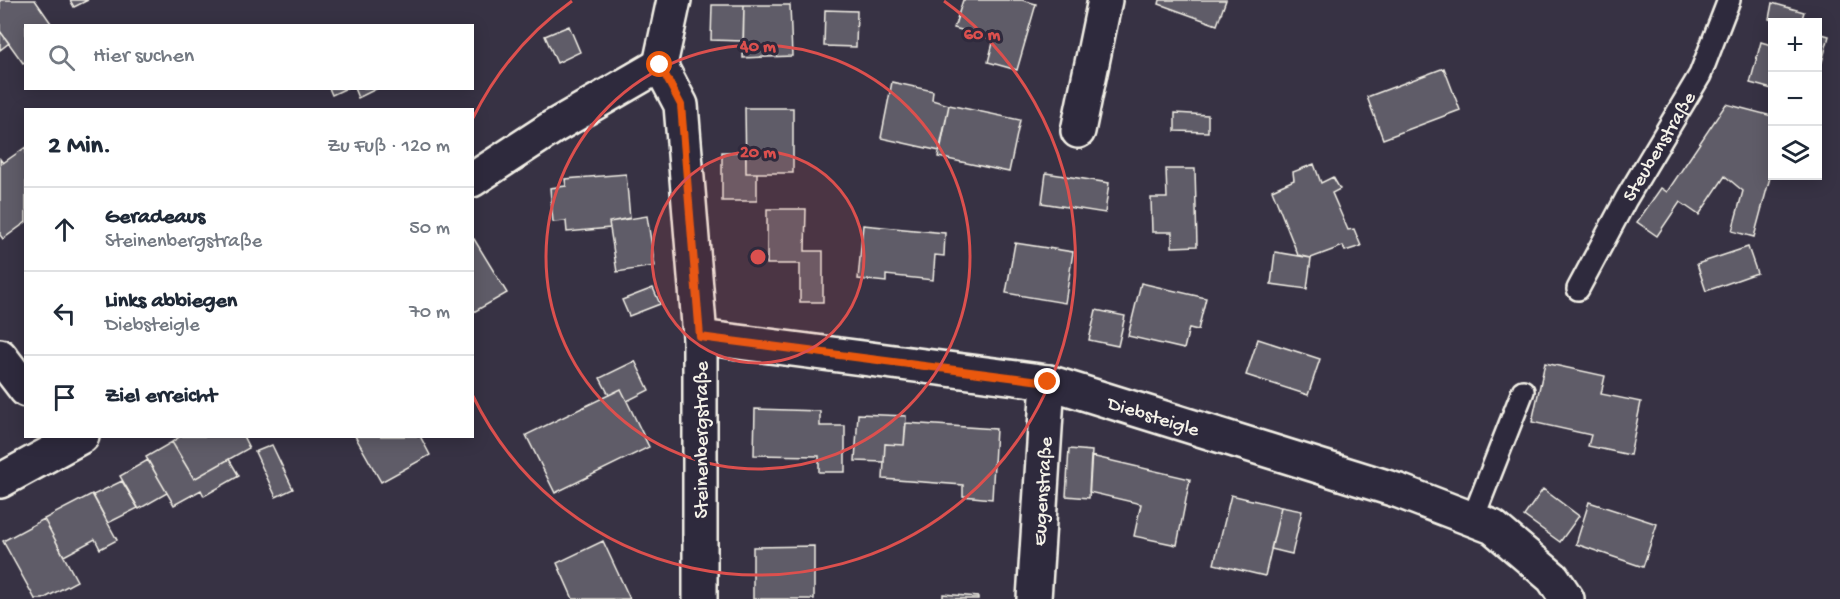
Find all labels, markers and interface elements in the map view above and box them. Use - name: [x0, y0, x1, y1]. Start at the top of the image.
- map controls: [1768, 18, 1822, 180]
- button: +: [1768, 18, 1822, 72]
- search box: [24, 24, 474, 90]
- text: 60 m: [964, 25, 1000, 46]
- text: 40 m: [739, 37, 776, 58]
- icon: search: [45, 41, 78, 74]
- text: Hier suchen: [93, 44, 194, 70]
- route start: [646, 51, 672, 77]
- button: −: [1768, 72, 1822, 126]
- street label: Steubenstraße: [1619, 88, 1703, 207]
- button: layers: [1768, 126, 1822, 180]
- text: 2 Min.: [48, 132, 111, 163]
- text: Zu Fuß · 120 m: [327, 136, 450, 159]
- text: 20 m: [740, 143, 776, 164]
- text: Geradeaus: [105, 205, 205, 231]
- icon: ahead: [48, 213, 81, 246]
- text: 50 m: [409, 218, 450, 241]
- text: Steinenbergstraße: [105, 231, 262, 254]
- centre of rings: [748, 247, 768, 267]
- text: Links abbiegen: [105, 289, 237, 315]
- icon: left: [48, 297, 81, 330]
- text: 70 m: [409, 302, 450, 325]
- text: Diebsteigle: [105, 315, 200, 338]
- street label: Steinenbergstraße: [692, 361, 715, 518]
- route end: [1034, 368, 1060, 394]
- icon: arrive: [48, 381, 81, 414]
- text: Ziel erreicht: [105, 384, 217, 410]
- street label: Diebsteigle: [1103, 393, 1202, 444]
- street label: Eugenstraße: [1029, 435, 1059, 547]

